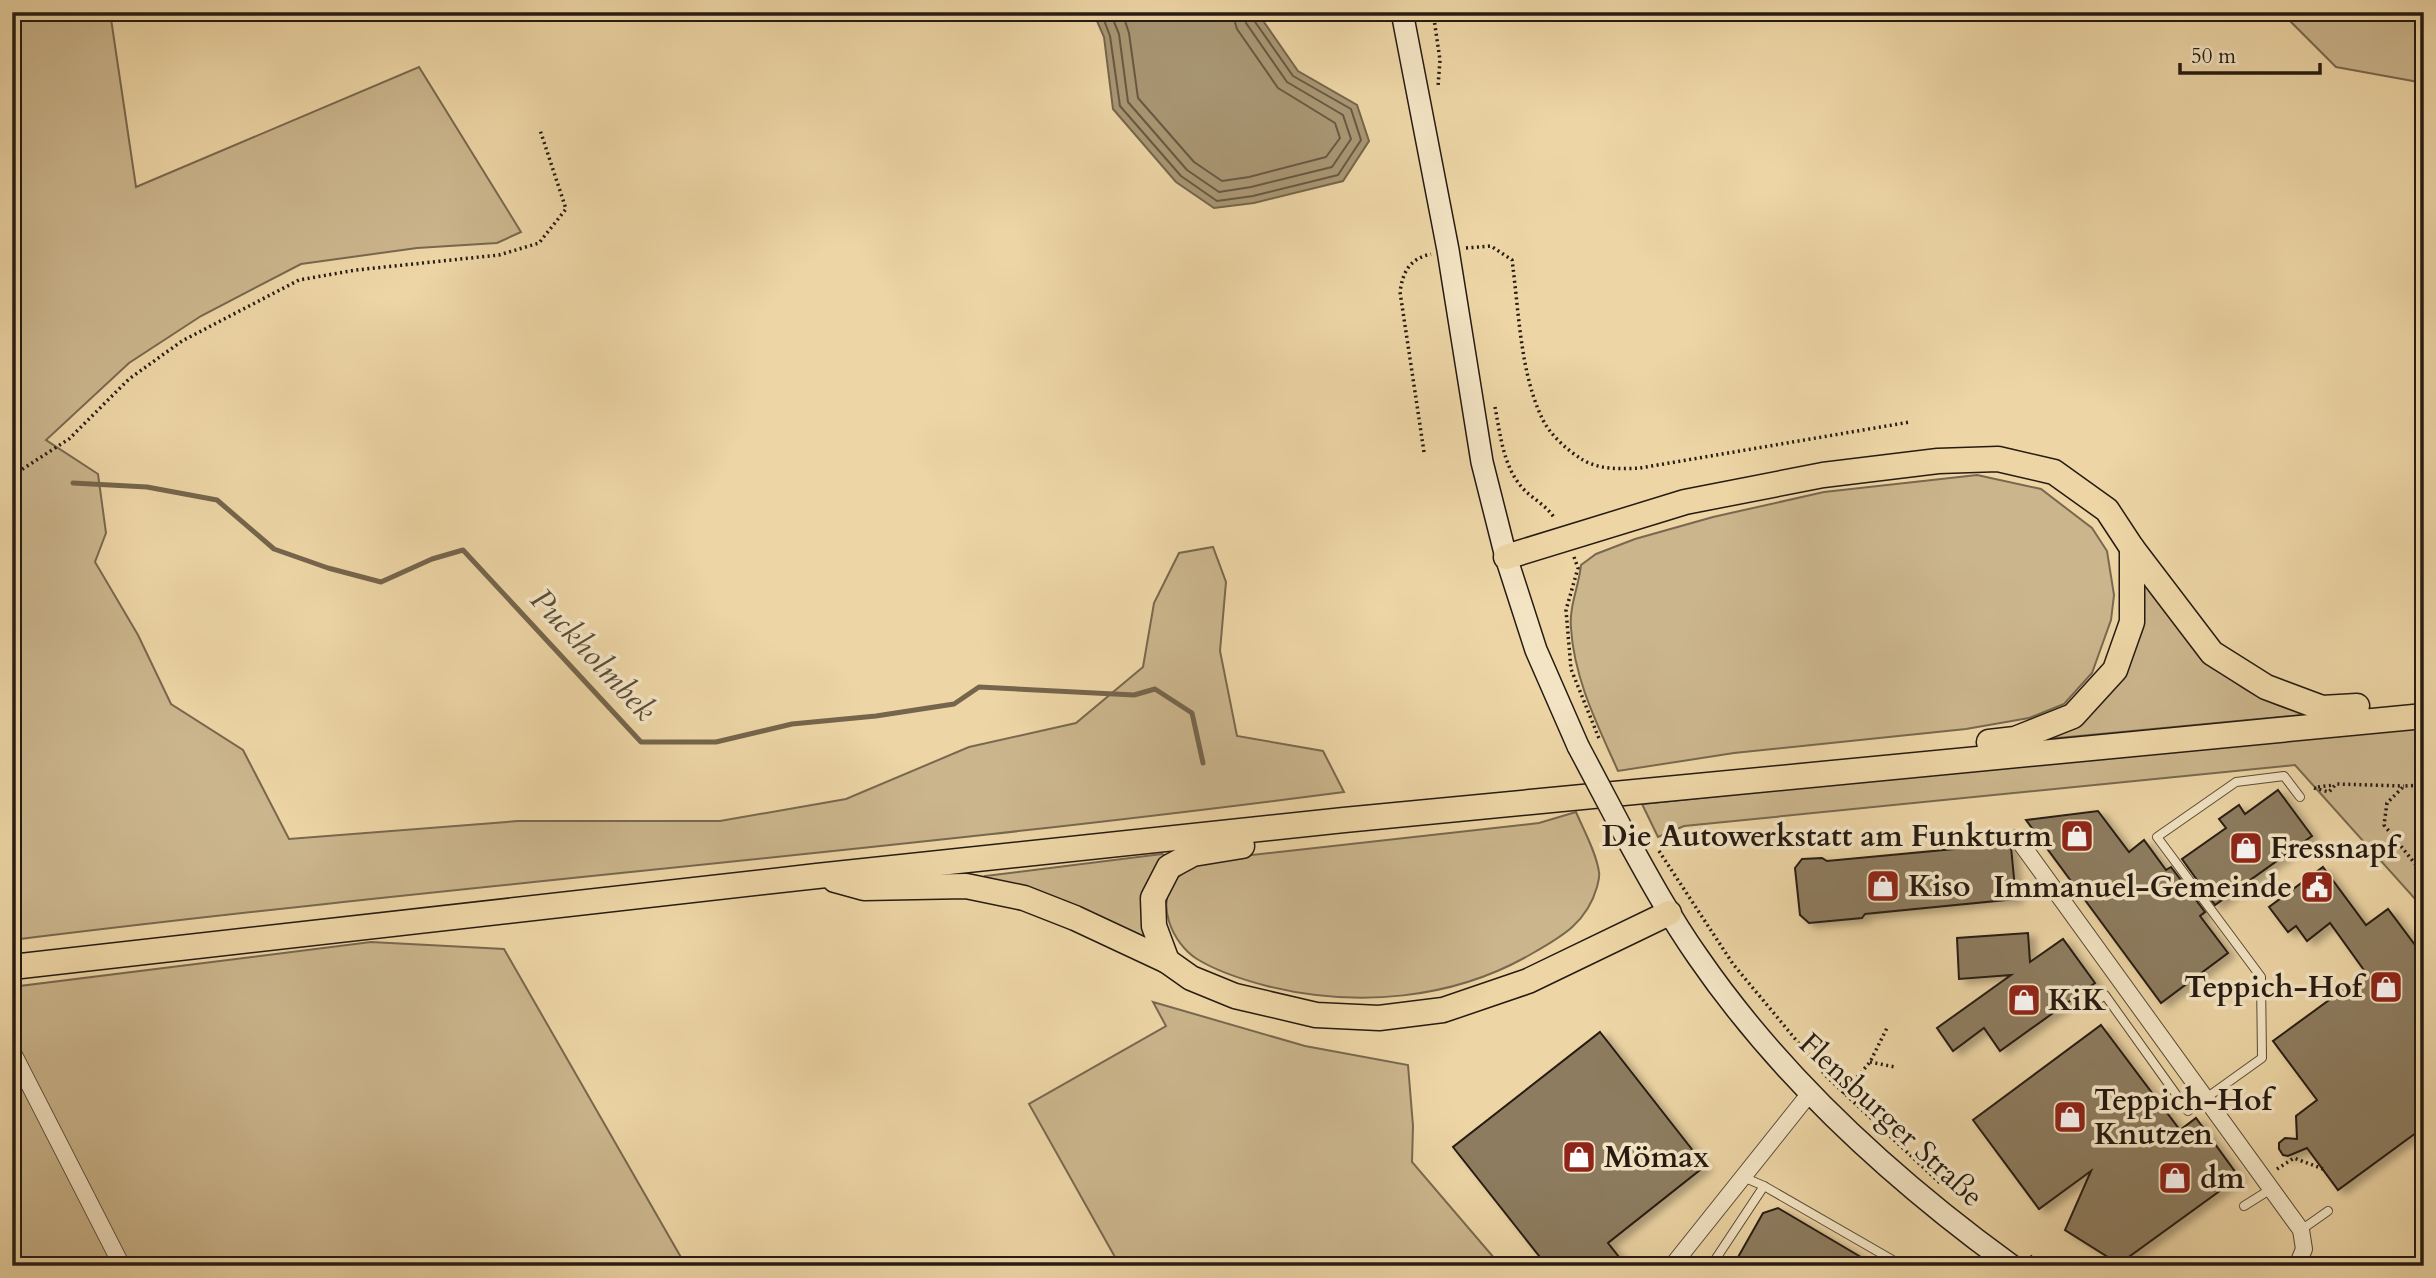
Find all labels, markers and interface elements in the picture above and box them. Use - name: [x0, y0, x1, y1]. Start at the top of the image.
- scale bar: [2180, 32, 2320, 76]
- text: 50 m: [2191, 42, 2236, 71]
- water label: Puckholmbek: [520, 579, 666, 731]
- place label: Die Autowerkstatt am Funkturm: [1602, 816, 2052, 857]
- shop icon: Die Autowerkstatt am Funkturm: [2058, 817, 2096, 855]
- place label: Fressnapf: [2270, 828, 2402, 869]
- shop icon: Fressnapf: [2227, 829, 2265, 867]
- place label: Kiso: [1908, 866, 1971, 907]
- shop icon: Kiso: [1864, 867, 1902, 905]
- place label: Immanuel-Gemeinde: [1993, 867, 2292, 908]
- public building icon: Immanuel-Gemeinde: [2298, 868, 2336, 906]
- place label: Teppich-Hof: [2184, 967, 2367, 1008]
- shop icon: Teppich-Hof: [2367, 968, 2405, 1006]
- place label: KiK: [2048, 980, 2107, 1021]
- shop icon: KiK: [2005, 981, 2043, 1019]
- street label: Flensburger Straße: [1790, 1024, 1992, 1216]
- place label: Teppich-Hof Knutzen: [2094, 1080, 2276, 1155]
- shop icon: Teppich-Hof Knutzen: [2051, 1098, 2089, 1136]
- place label: Mömax: [1604, 1137, 1709, 1178]
- shop icon: Mömax: [1560, 1138, 1598, 1176]
- place label: dm: [2200, 1158, 2245, 1199]
- shop icon: dm: [2156, 1159, 2194, 1197]

